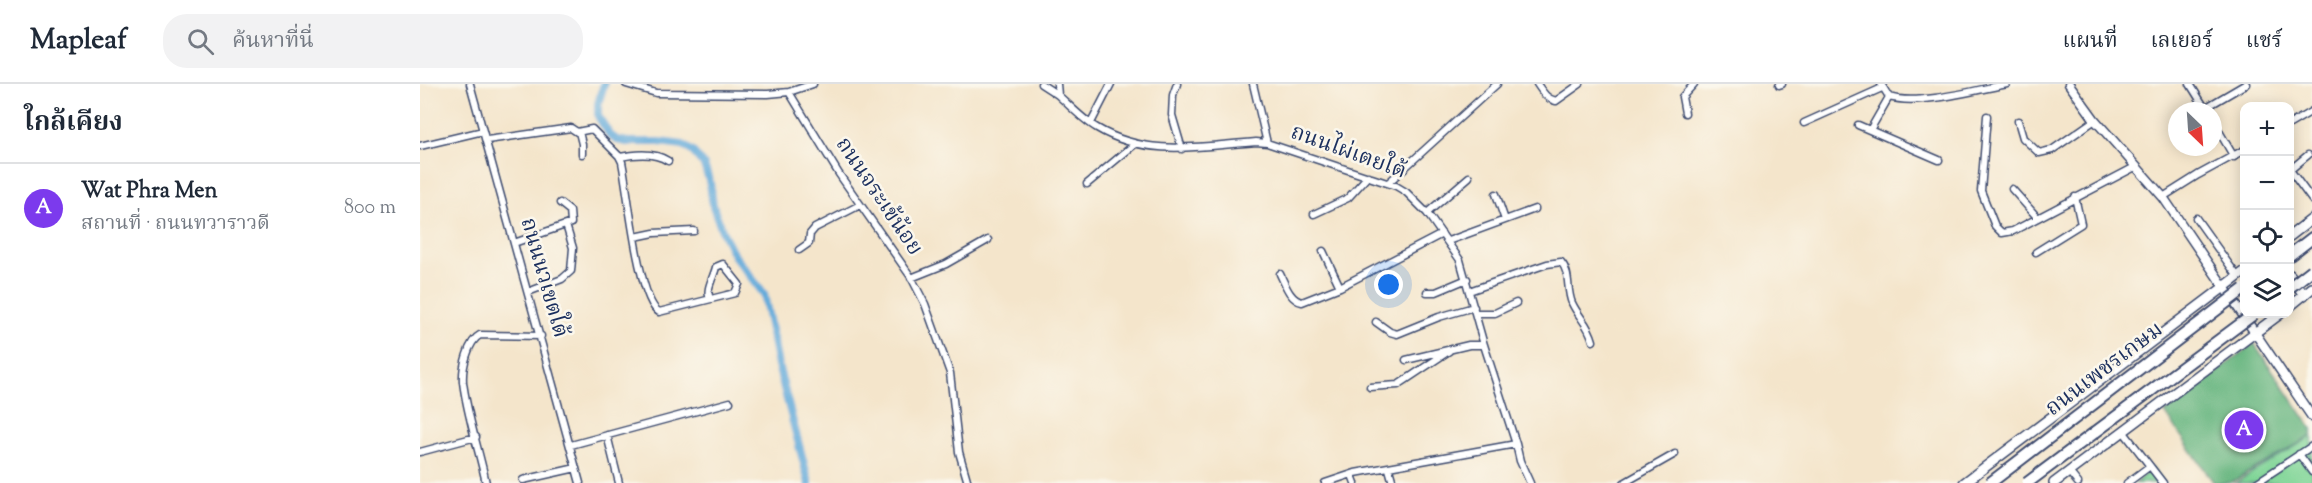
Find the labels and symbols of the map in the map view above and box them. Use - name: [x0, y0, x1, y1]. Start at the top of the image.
- north arrow: [2168, 102, 2222, 156]
- street label: ถนนไผ่เตยใต้: [1286, 116, 1411, 189]
- street label: ถนนจระเข้น้อย: [826, 131, 930, 263]
- street label: ถนนนวเขตใต้: [511, 214, 576, 342]
- your location: [1374, 270, 1403, 299]
- street label: ถนนเพชรเกษม: [2039, 315, 2171, 425]
- pin: A: [2224, 408, 2264, 452]

